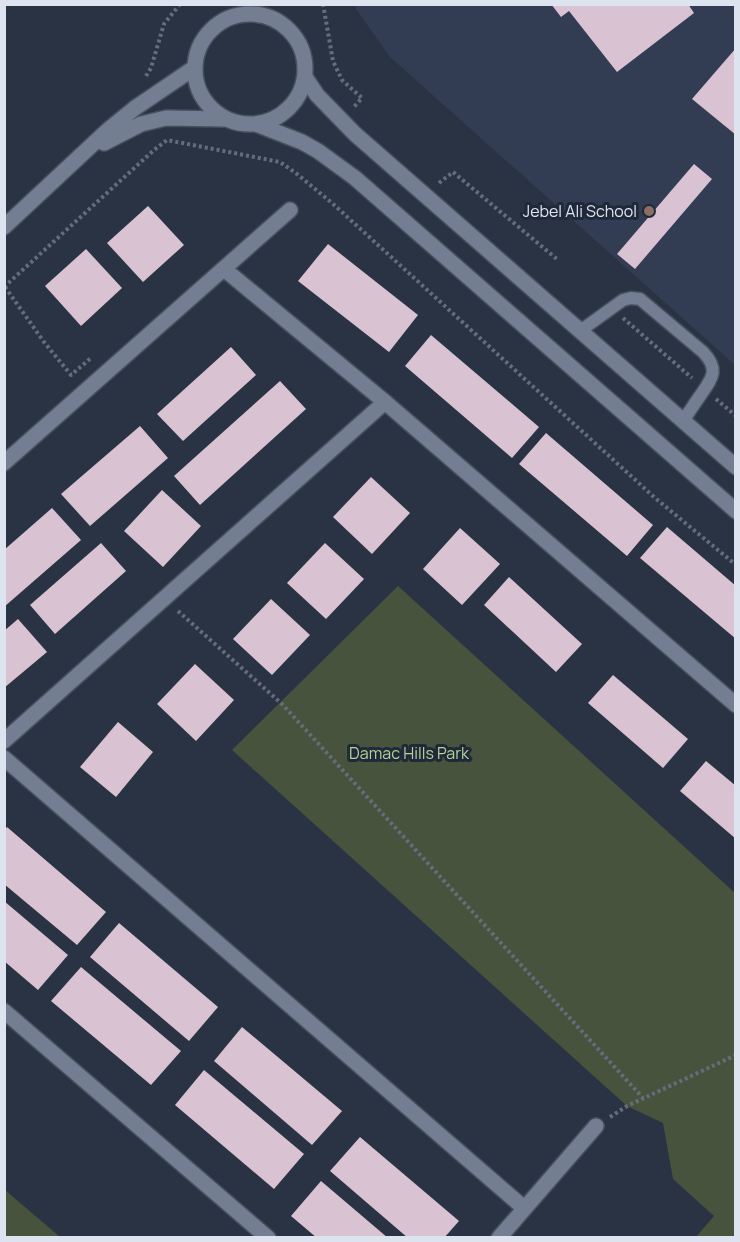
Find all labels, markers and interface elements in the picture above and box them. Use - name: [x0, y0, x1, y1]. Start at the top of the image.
- place label: Jebel Ali School: [523, 200, 637, 222]
- marker: Jebel Ali School: [642, 204, 656, 218]
- park label: Damac Hills Park: [349, 742, 470, 764]

